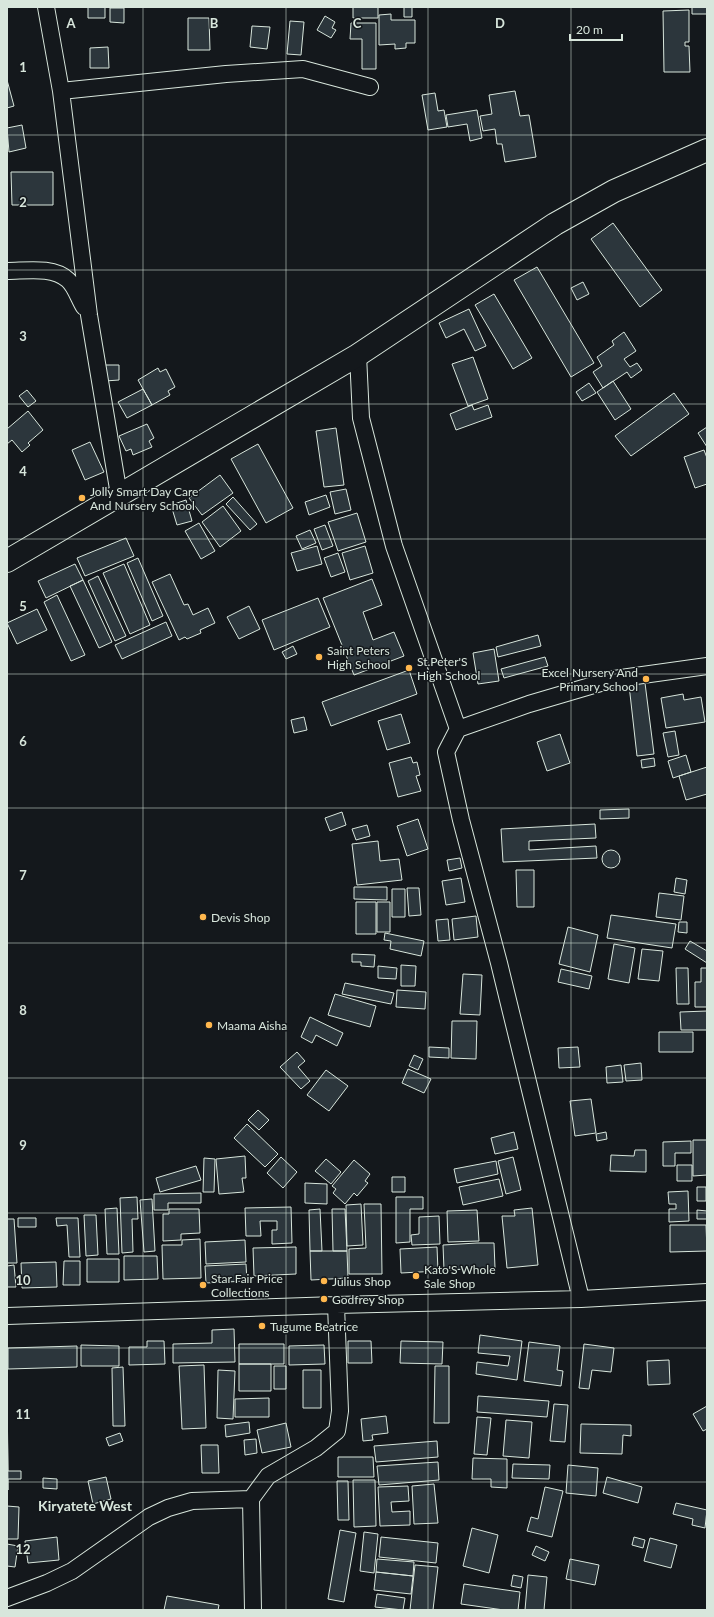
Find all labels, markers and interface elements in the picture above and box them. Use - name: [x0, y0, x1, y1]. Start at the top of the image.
- text: A: [65, 15, 76, 31]
- text: B: [210, 15, 219, 31]
- text: C: [353, 15, 362, 31]
- text: D: [495, 15, 505, 31]
- scale bar: [570, 16, 622, 42]
- text: 20 m: [576, 22, 603, 37]
- text: 1: [19, 59, 27, 75]
- text: 2: [19, 194, 27, 210]
- text: 3: [19, 328, 27, 344]
- text: 4: [19, 463, 27, 479]
- place label: Jolly Smart Day Care And Nursery School: [90, 484, 198, 513]
- marker: Jolly Smart Day Care And Nursery School: [77, 493, 87, 503]
- text: 5: [19, 598, 27, 614]
- place label: Saint Peters High School: [327, 643, 390, 672]
- marker: Saint Peters High School: [314, 652, 324, 662]
- place label: St.Peter'S High School: [417, 654, 480, 683]
- marker: St.Peter'S High School: [404, 663, 414, 673]
- place label: Excel Nursery And Primary School: [541, 665, 638, 694]
- marker: Excel Nursery And Primary School: [641, 674, 651, 684]
- text: 6: [19, 733, 27, 749]
- text: 7: [19, 867, 27, 883]
- place label: Devis Shop: [211, 910, 270, 925]
- marker: Devis Shop: [198, 912, 208, 922]
- text: 8: [19, 1002, 27, 1018]
- place label: Maama Aisha: [217, 1018, 287, 1033]
- marker: Maama Aisha: [204, 1020, 214, 1030]
- text: 9: [19, 1137, 27, 1153]
- place label: Kato'S Whole Sale Shop: [424, 1262, 496, 1291]
- place label: Star Fair Price Collections: [211, 1271, 283, 1300]
- marker: Kato'S Whole Sale Shop: [411, 1271, 421, 1281]
- text: 10: [15, 1272, 31, 1288]
- place label: Julius Shop: [332, 1274, 391, 1289]
- marker: Julius Shop: [319, 1276, 329, 1286]
- marker: Star Fair Price Collections: [198, 1280, 208, 1290]
- place label: Godfrey Shop: [332, 1292, 405, 1307]
- marker: Godfrey Shop: [319, 1294, 329, 1304]
- place label: Tugume Beatrice: [270, 1319, 358, 1334]
- marker: Tugume Beatrice: [257, 1321, 267, 1331]
- text: 11: [15, 1406, 31, 1422]
- district label: Kiryatete West: [38, 1497, 133, 1514]
- text: 12: [15, 1541, 31, 1557]

